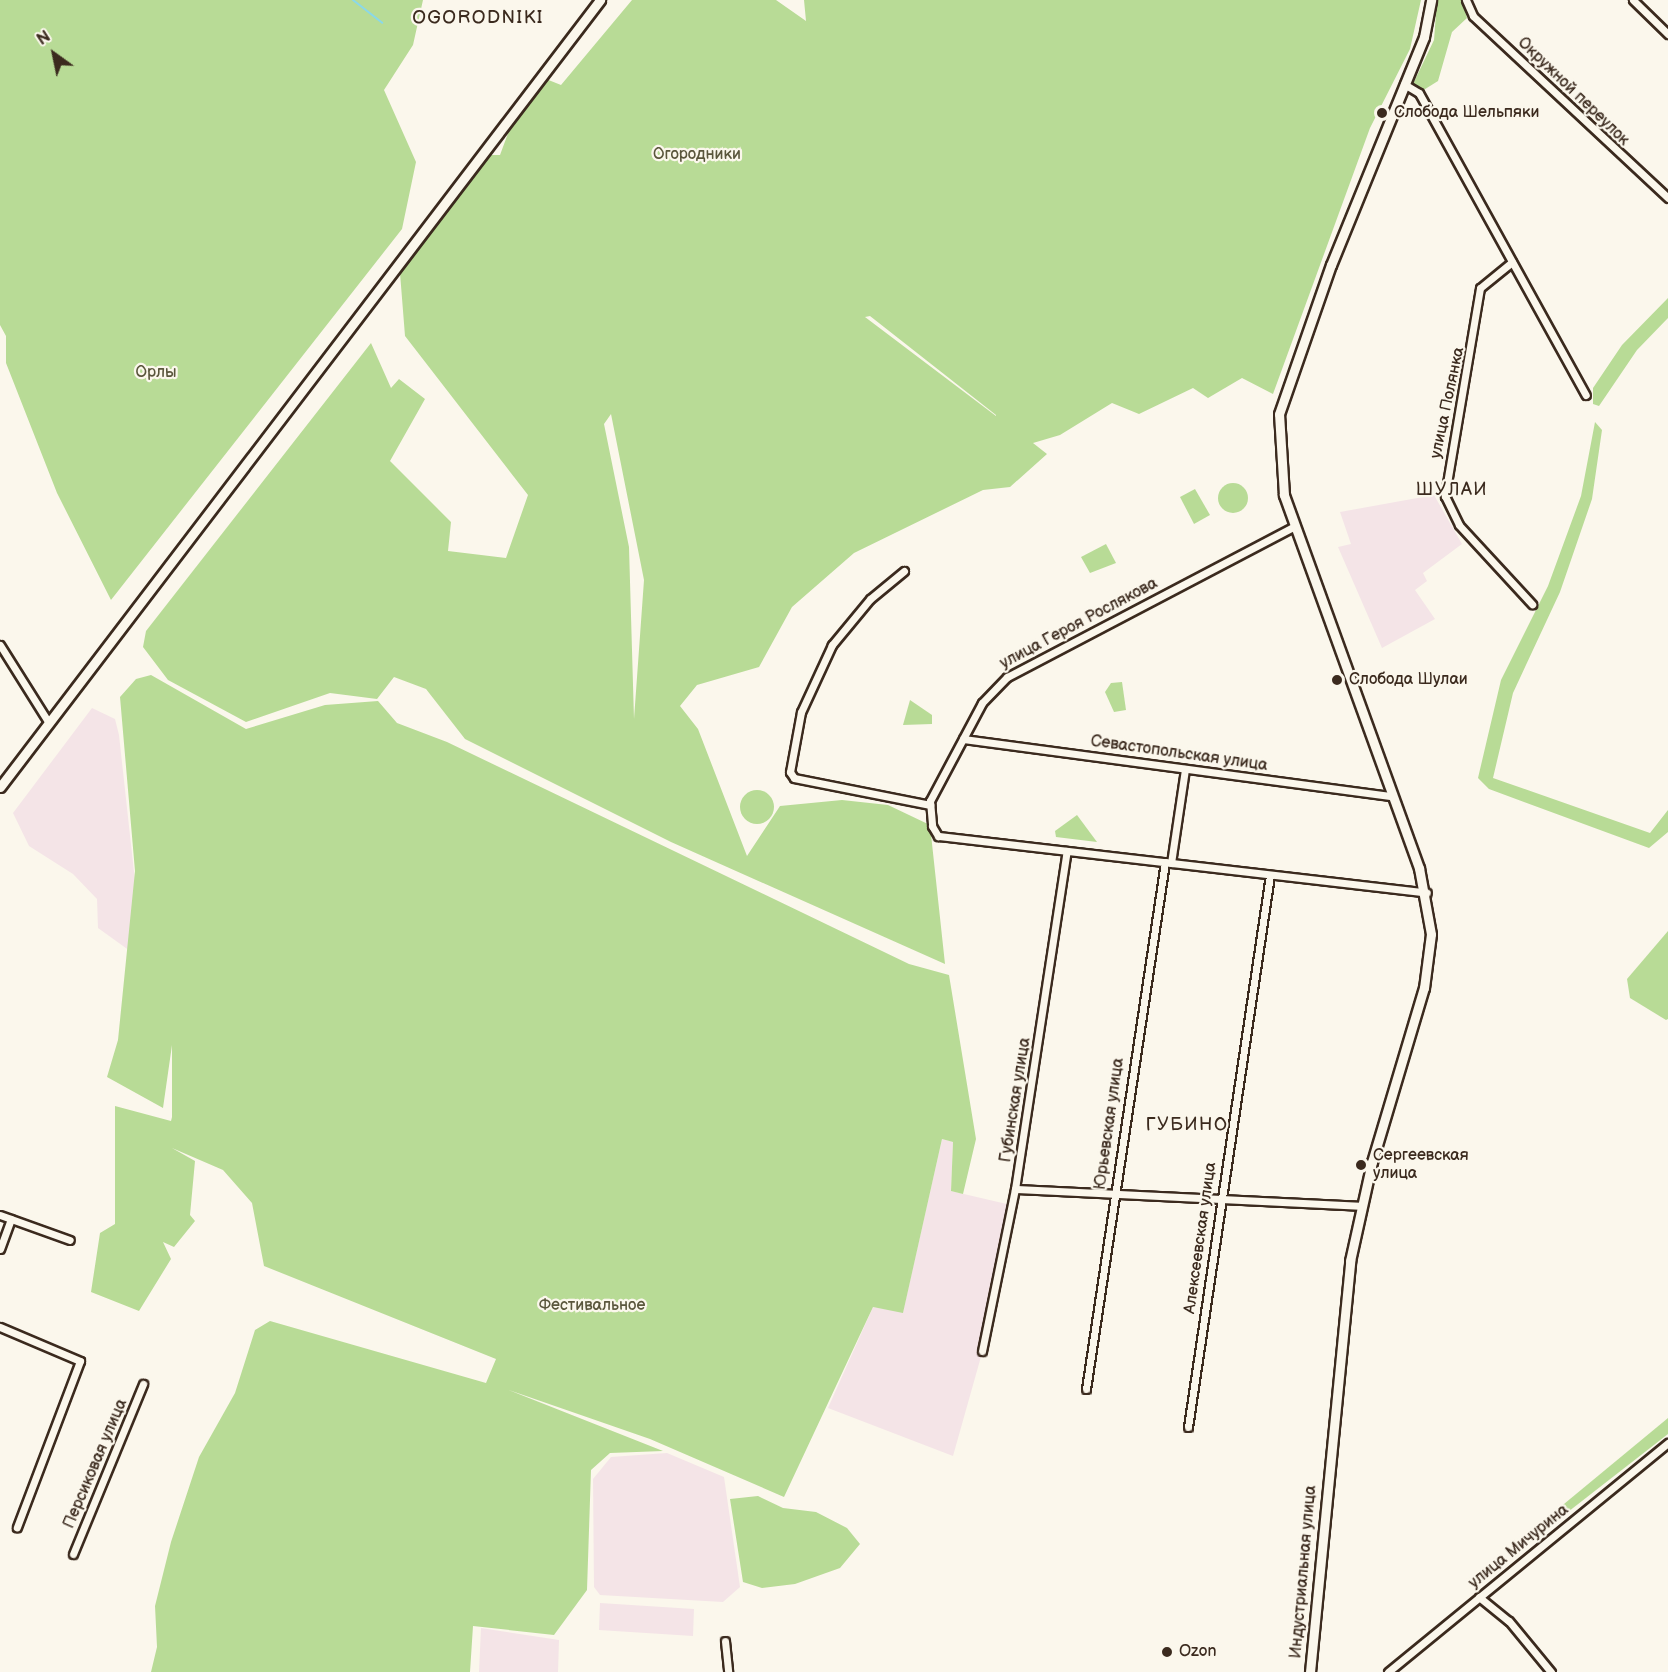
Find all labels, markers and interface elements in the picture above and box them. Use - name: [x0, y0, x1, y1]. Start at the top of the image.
- district label: OGORODNIKI: [412, 7, 544, 29]
- north arrow: [24, 24, 84, 84]
- text: N: [34, 27, 54, 50]
- street label: Окружной переулок: [1513, 34, 1633, 150]
- place label: Слобода Шельпяки: [1394, 103, 1539, 123]
- marker: Слобода Шельпяки: [1375, 106, 1389, 120]
- park label: Огородники: [653, 145, 741, 165]
- street label: улица Полянка: [1427, 346, 1469, 460]
- park label: Орлы: [136, 363, 176, 383]
- district label: ШУЛАИ: [1416, 479, 1488, 501]
- street label: улица Героя Рослякова: [997, 574, 1161, 674]
- place label: Слобода Шулаи: [1349, 670, 1468, 690]
- marker: Слобода Шулаи: [1330, 673, 1344, 687]
- street label: Севастопольская улица: [1089, 732, 1269, 776]
- street label: Губинская улица: [997, 1036, 1035, 1164]
- street label: Юрьевская улица: [1091, 1057, 1129, 1191]
- district label: ГУБИНО: [1146, 1114, 1228, 1136]
- place label: Сергеевская улица: [1373, 1146, 1469, 1184]
- marker: Сергеевская улица: [1354, 1158, 1368, 1172]
- street label: Алексеевская улица: [1181, 1161, 1221, 1315]
- park label: Фестивальное: [539, 1296, 645, 1316]
- street label: Персиковая улица: [60, 1396, 132, 1532]
- street label: Индустриальная улица: [1287, 1485, 1321, 1659]
- street label: улица Мичурина: [1465, 1501, 1573, 1593]
- place label: Ozon: [1179, 1642, 1217, 1662]
- marker: Ozon: [1160, 1645, 1174, 1659]

